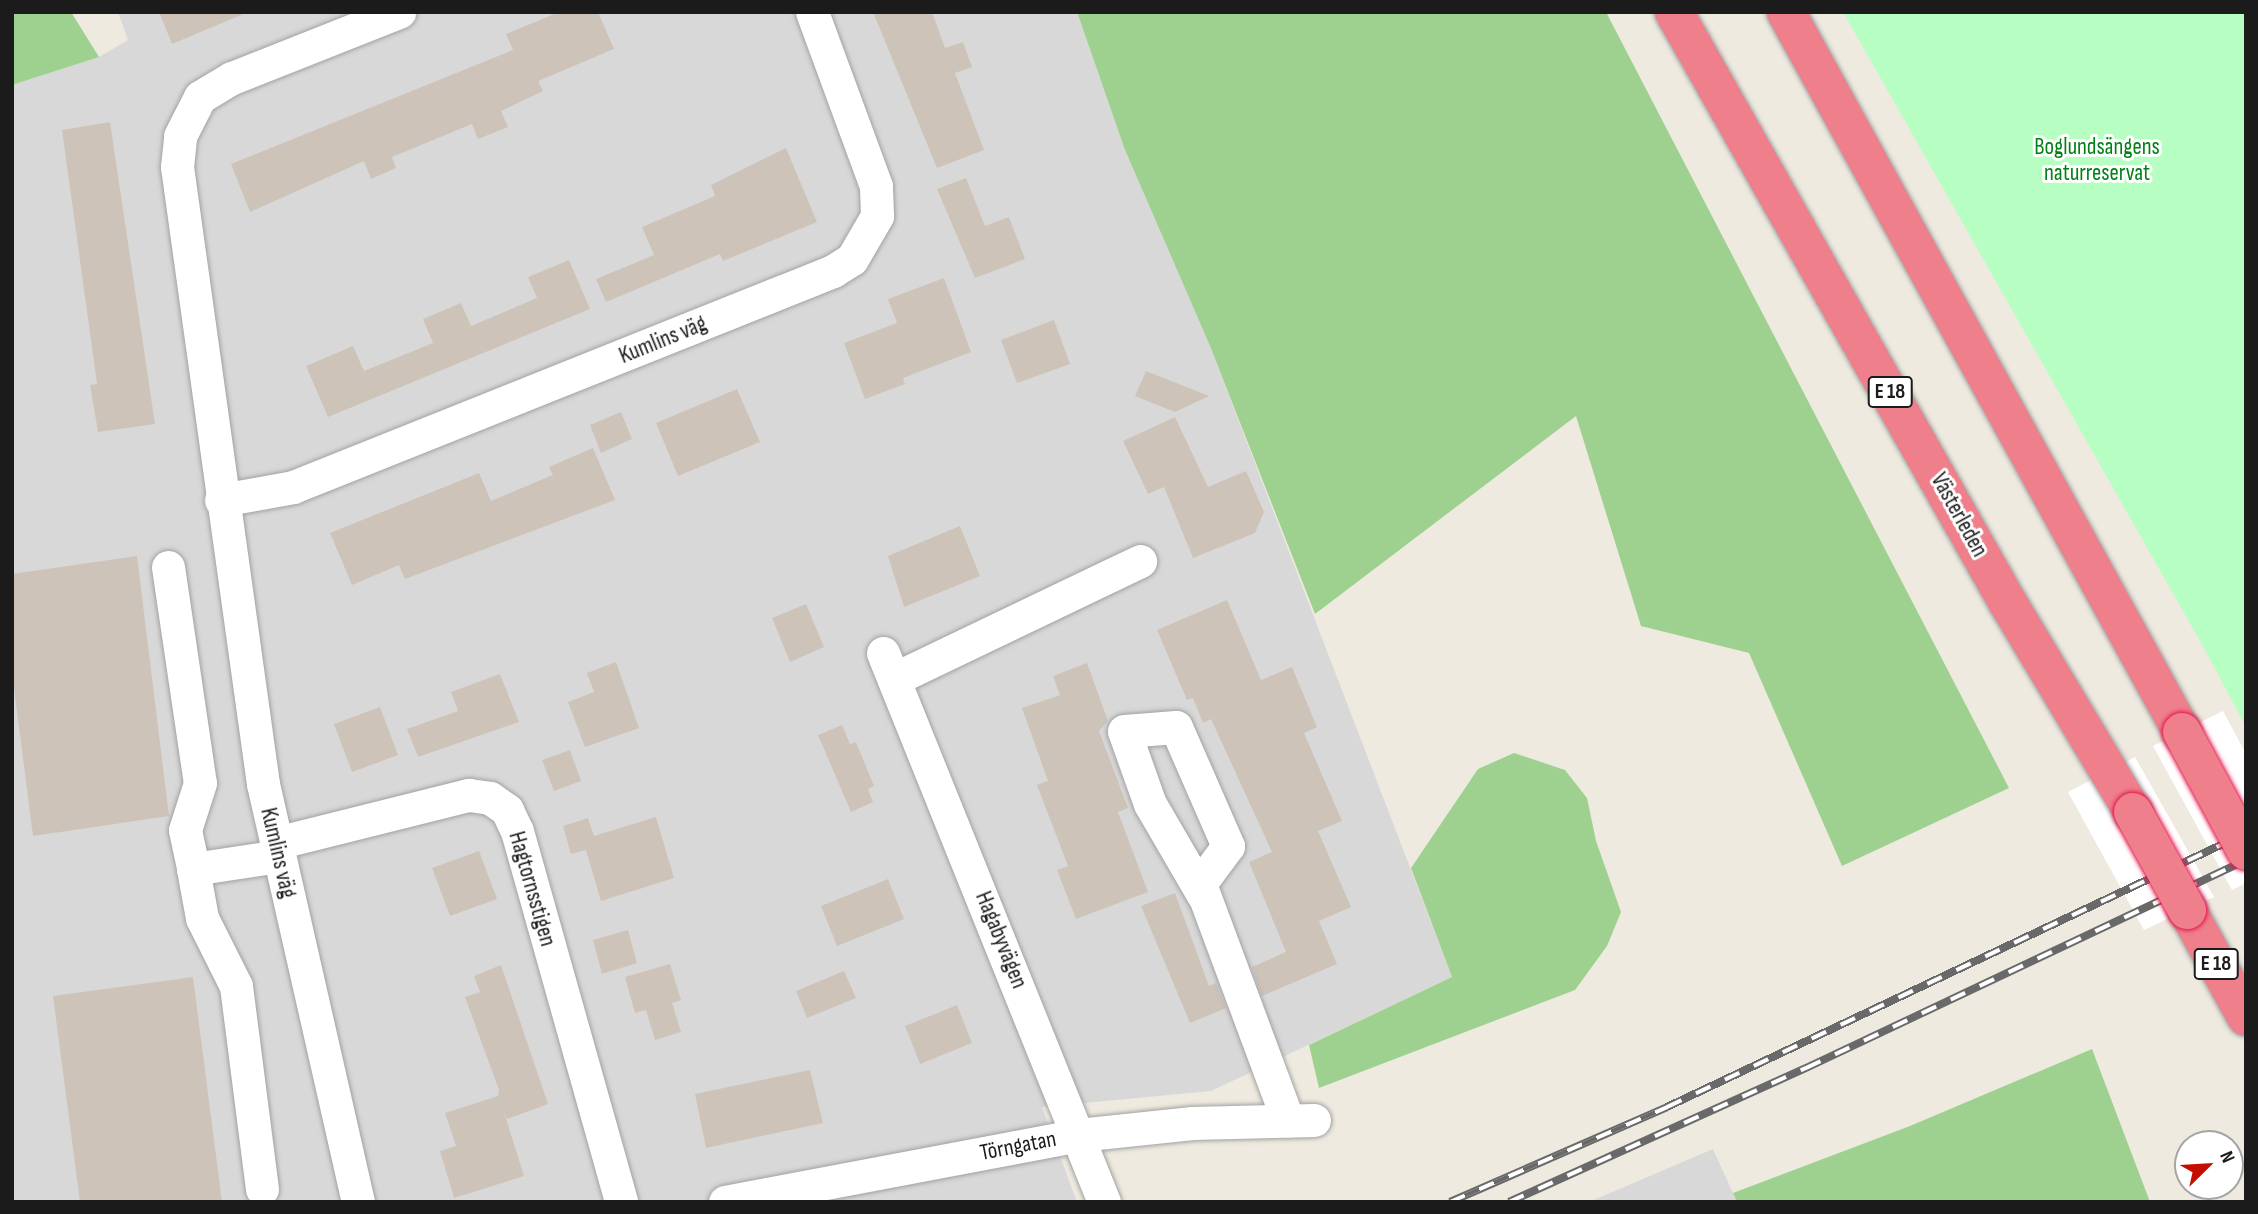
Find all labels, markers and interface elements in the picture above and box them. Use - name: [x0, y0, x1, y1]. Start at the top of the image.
- park label: Boglundsängens naturreservat: [2034, 133, 2160, 187]
- street label: Kumlins väg: [615, 310, 711, 370]
- road number: E 18: [1867, 374, 1913, 410]
- street label: Västerleden: [1925, 468, 1993, 562]
- street label: Kumlins väg: [254, 805, 302, 901]
- street label: Hagtornsstigen: [502, 828, 562, 950]
- street label: Hagabyvägen: [969, 887, 1033, 993]
- road number: E 18: [2193, 946, 2239, 982]
- street label: Törngatan: [978, 1125, 1058, 1167]
- north arrow: [2174, 1130, 2244, 1200]
- text: N: [2214, 1148, 2239, 1166]

